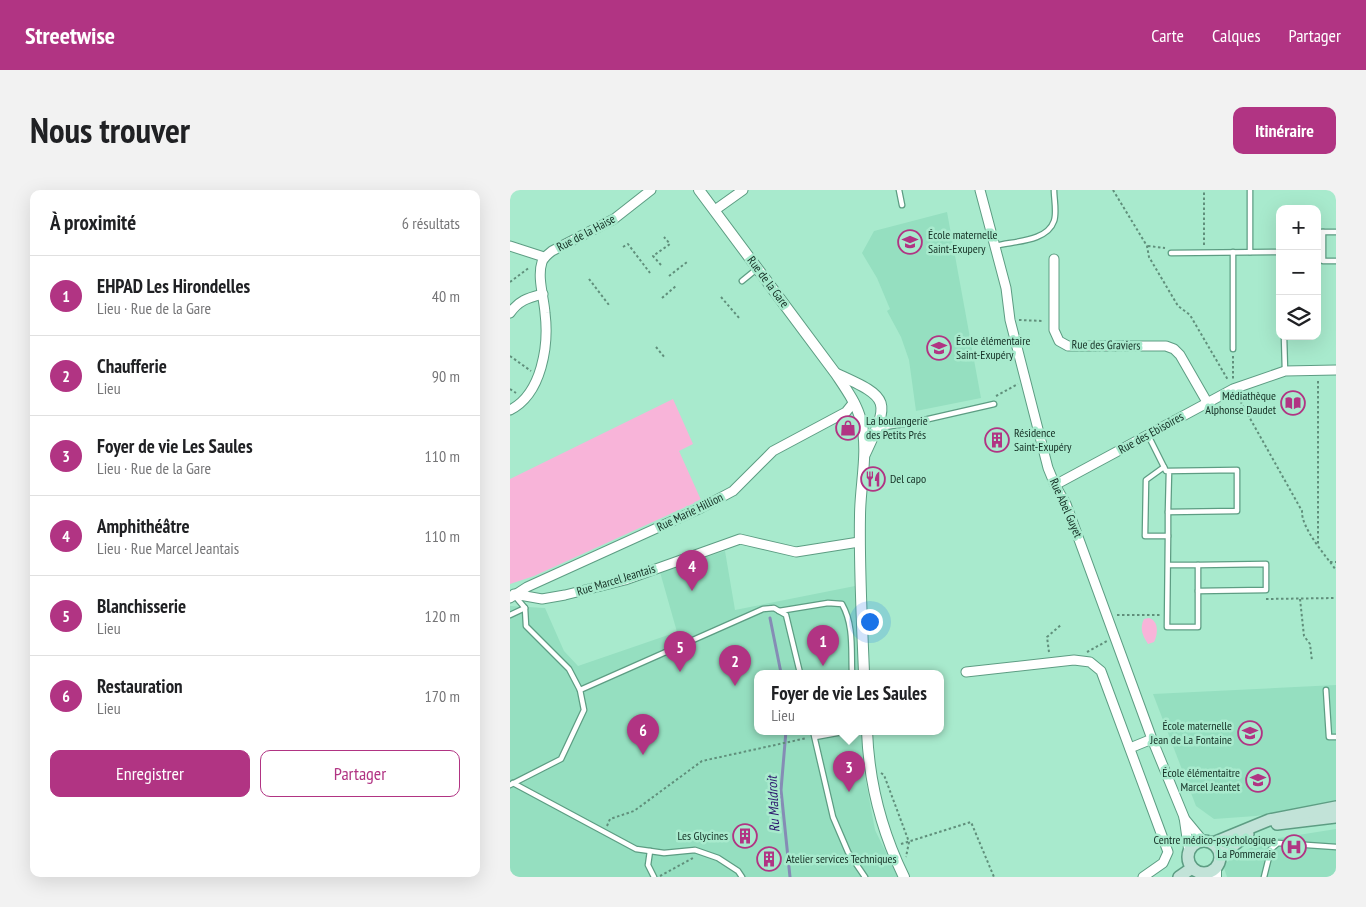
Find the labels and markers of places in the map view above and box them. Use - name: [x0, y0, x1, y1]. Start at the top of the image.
- place label: École maternelle Saint-Exupery: [928, 227, 998, 256]
- school or university icon: École maternelle Saint-Exupery: [897, 229, 923, 255]
- place label: École élémentaire Saint-Exupéry: [956, 333, 1030, 362]
- school or university icon: École élémentaire Saint-Exupéry: [926, 335, 952, 361]
- place label: Médiathèque Alphonse Daudet: [1205, 388, 1277, 417]
- library icon: Médiathèque Alphonse Daudet: [1280, 390, 1306, 416]
- place label: La boulangerie des Petits Prés: [866, 413, 928, 442]
- shop icon: La boulangerie des Petits Prés: [835, 415, 861, 441]
- place label: Résidence Saint-Exupéry: [1014, 425, 1072, 454]
- building icon: Résidence Saint-Exupéry: [984, 427, 1010, 453]
- restaurant icon: Del capo: [860, 466, 886, 492]
- place label: Del capo: [890, 471, 926, 486]
- pin: 4: [676, 550, 708, 591]
- pin: 1: [807, 625, 839, 666]
- pin: 5: [664, 631, 696, 672]
- pin: 2: [719, 645, 751, 686]
- pin: 6: [627, 714, 659, 755]
- place label: École maternelle Jean de La Fontaine: [1149, 718, 1232, 747]
- school or university icon: École maternelle Jean de La Fontaine: [1237, 720, 1263, 746]
- pin: 3: [833, 751, 865, 792]
- place label: École élémentaitre Marcel Jeantet: [1162, 765, 1241, 794]
- school or university icon: École élémentaitre Marcel Jeantet: [1245, 767, 1271, 793]
- building icon: Les Glycines: [732, 823, 758, 849]
- place label: Les Glycines: [678, 828, 728, 843]
- place label: Centre médico-psychologique La Pommeraie: [1154, 832, 1276, 861]
- hospital icon: Centre médico-psychologique La Pommeraie: [1281, 834, 1307, 860]
- building icon: Atelier services Techniques: [756, 846, 782, 872]
- place label: Atelier services Techniques: [786, 851, 897, 866]

